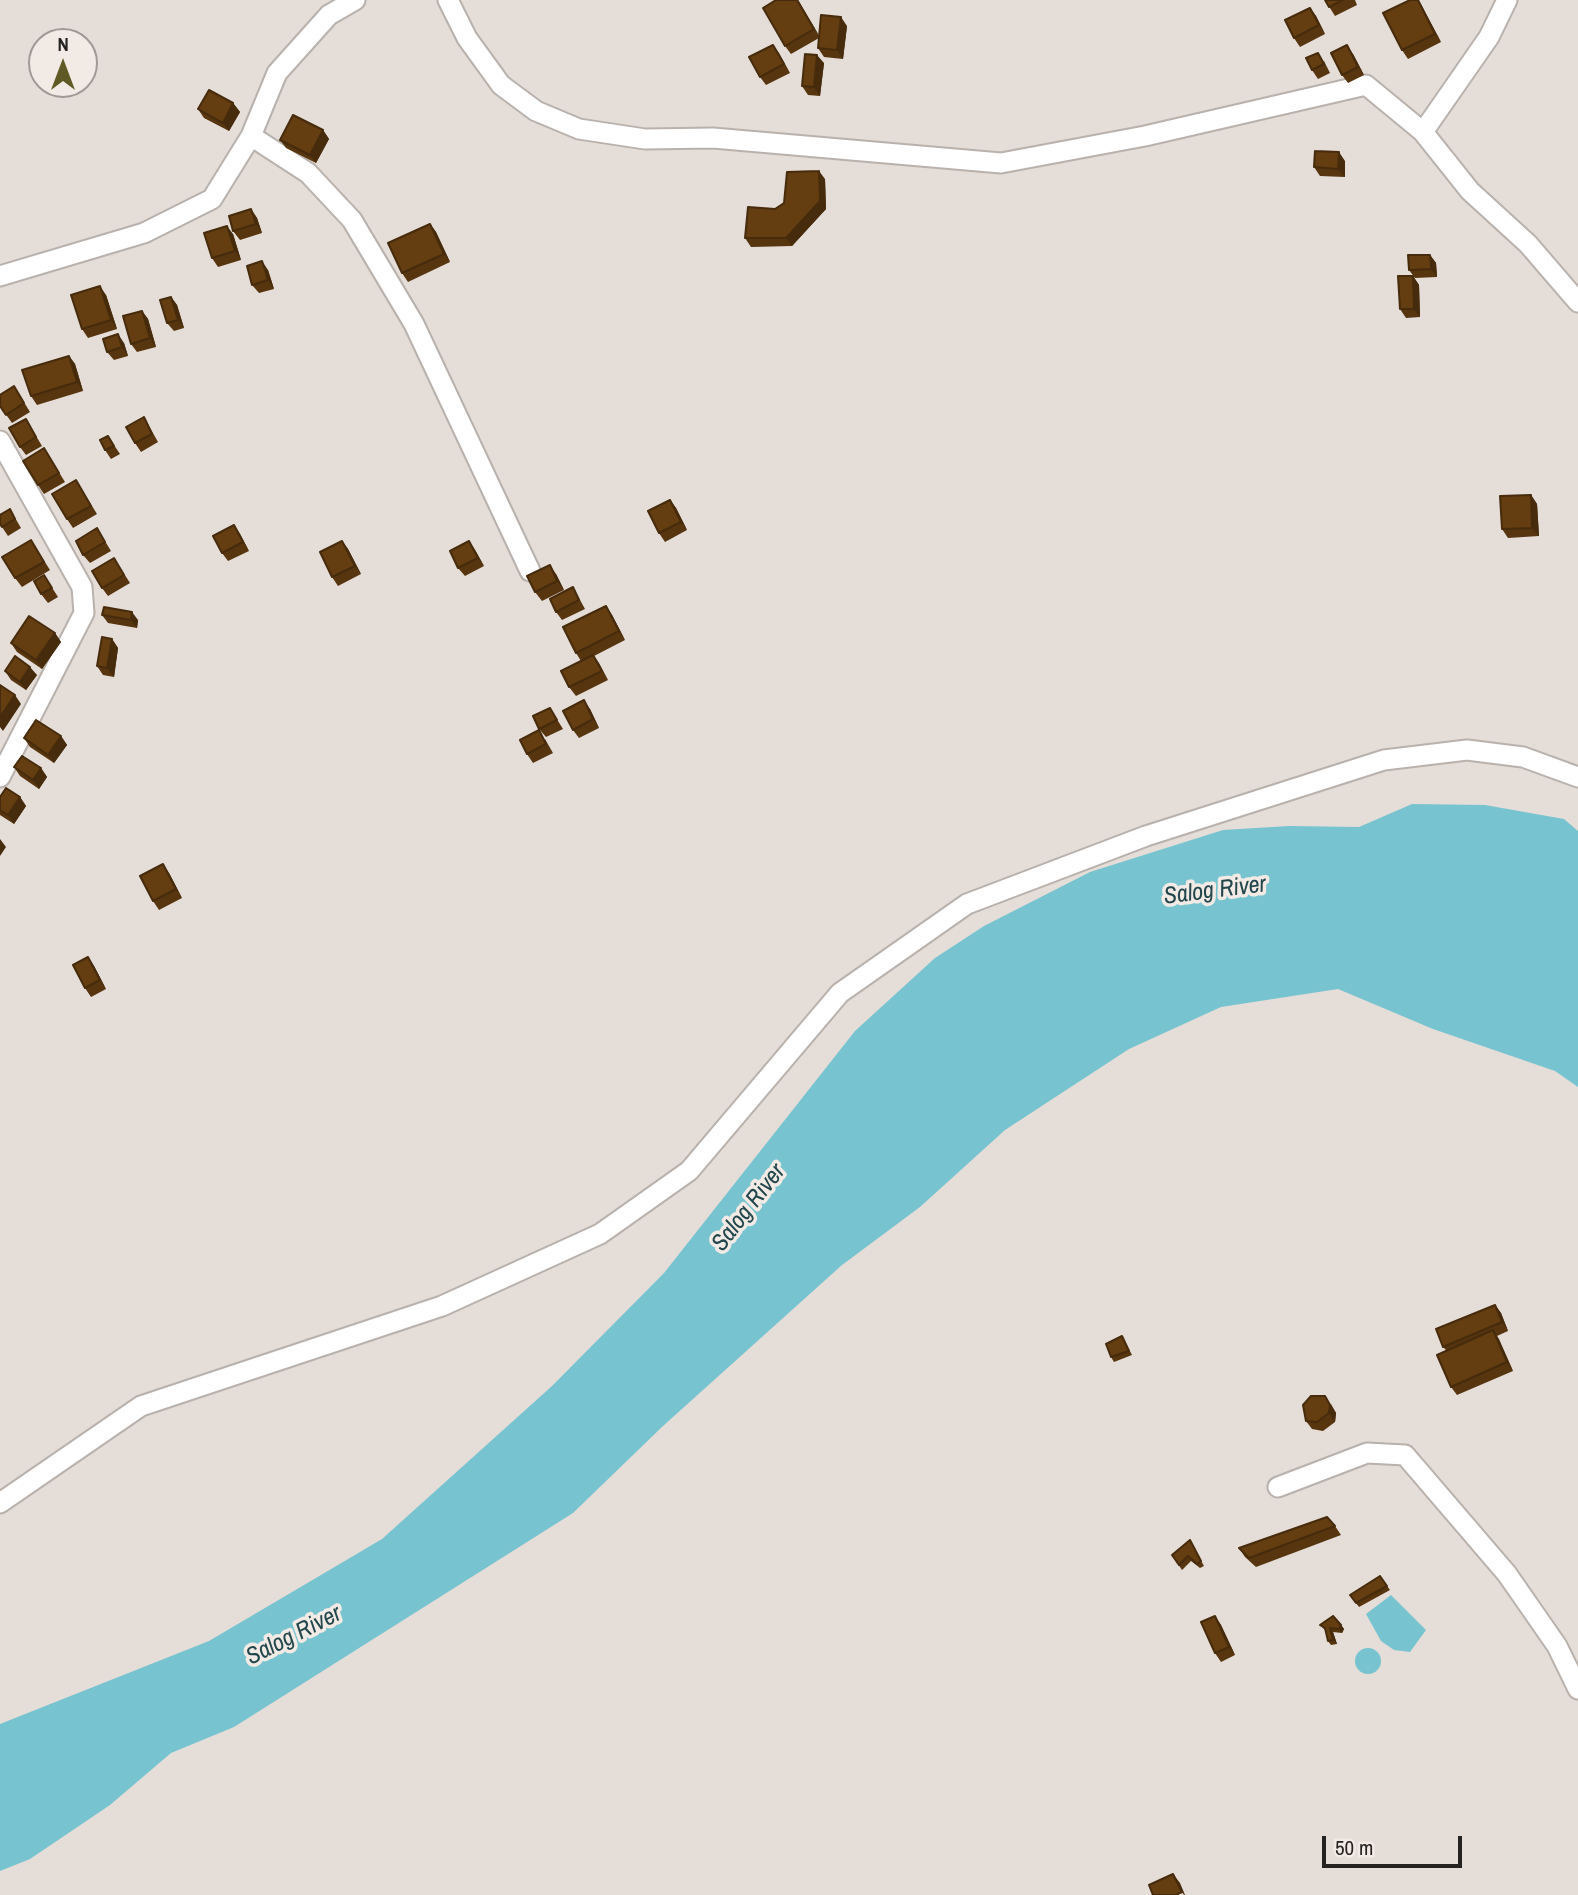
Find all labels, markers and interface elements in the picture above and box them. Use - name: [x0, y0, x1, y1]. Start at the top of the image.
- north arrow: [28, 28, 98, 98]
- text: N: [57, 31, 69, 57]
- water label: Salog River: [1162, 870, 1268, 912]
- water label: Salog River: [706, 1159, 792, 1257]
- water label: Salog River: [242, 1600, 346, 1672]
- scale bar: [1326, 1822, 1466, 1866]
- text: 50 m: [1335, 1833, 1373, 1862]

